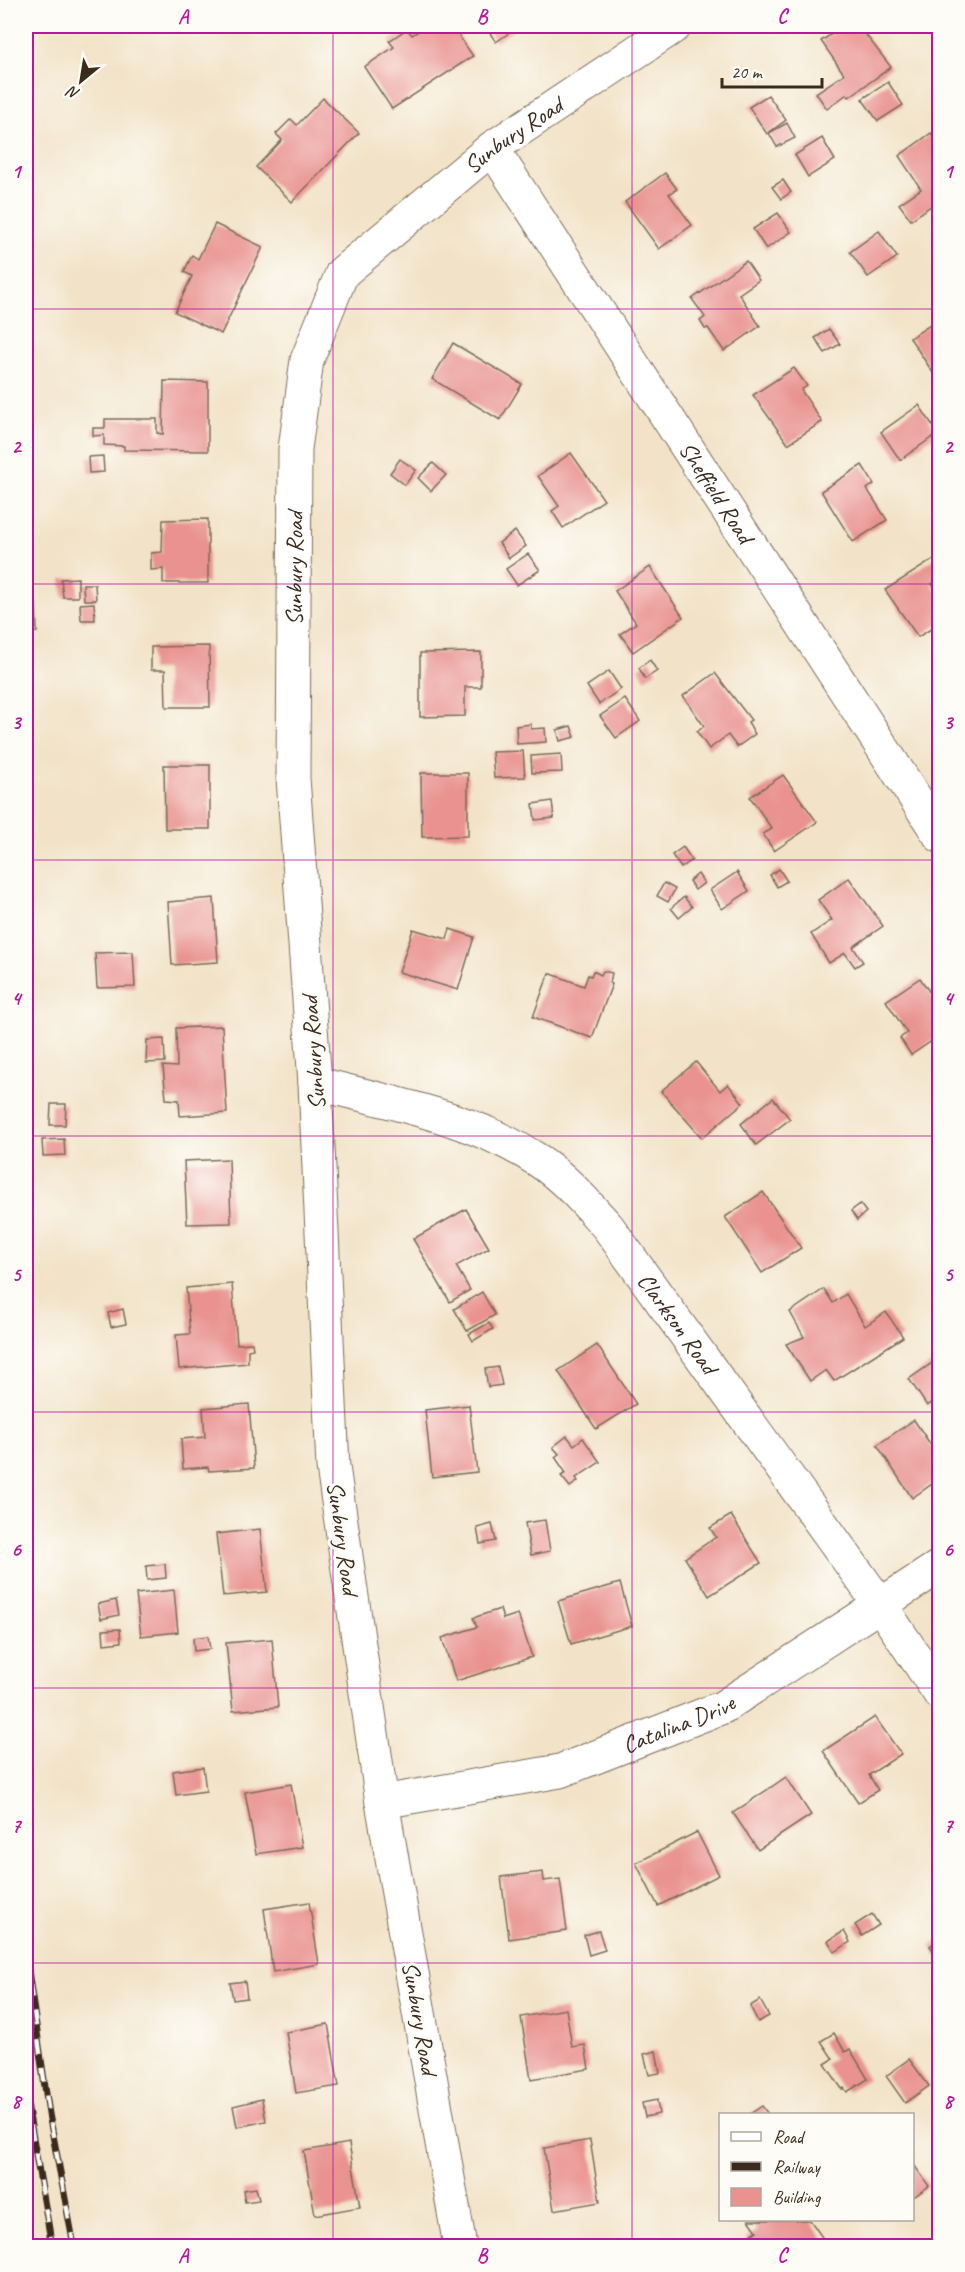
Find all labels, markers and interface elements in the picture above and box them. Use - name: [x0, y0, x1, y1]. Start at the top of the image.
- text: A: [178, 4, 190, 29]
- text: B: [477, 4, 489, 29]
- text: C: [777, 4, 789, 29]
- north arrow: [51, 51, 111, 111]
- scale bar: [722, 51, 822, 89]
- text: 20 m: [731, 61, 764, 83]
- text: N: [62, 80, 83, 104]
- street label: Sunbury Road: [458, 88, 571, 180]
- text: 1: [12, 159, 23, 184]
- text: 1: [944, 159, 955, 184]
- text: 2: [12, 434, 23, 459]
- text: 2: [944, 434, 955, 459]
- street label: Sheffield Road: [672, 436, 762, 552]
- street label: Sunbury Road: [279, 508, 310, 626]
- text: 3: [12, 710, 23, 735]
- text: 3: [944, 710, 955, 735]
- text: 4: [12, 986, 24, 1011]
- text: 4: [944, 986, 956, 1011]
- street label: Sunbury Road: [294, 992, 332, 1111]
- text: 5: [12, 1262, 23, 1287]
- text: 5: [944, 1262, 955, 1287]
- street label: Clarkson Road: [631, 1267, 726, 1383]
- street label: Sunbury Road: [320, 1480, 366, 1600]
- text: 6: [11, 1537, 22, 1562]
- text: 6: [943, 1537, 954, 1562]
- street label: Catalina Drive: [618, 1687, 742, 1760]
- text: 7: [12, 1813, 23, 1838]
- text: 7: [944, 1813, 955, 1838]
- street label: Sunbury Road: [395, 1959, 445, 2080]
- text: 8: [12, 2089, 24, 2114]
- text: 8: [944, 2089, 956, 2114]
- legend: [719, 2113, 914, 2221]
- text: Road: [773, 2126, 806, 2148]
- text: Railway: [773, 2156, 821, 2178]
- text: Building: [773, 2186, 822, 2208]
- text: A: [178, 2243, 190, 2268]
- text: B: [477, 2243, 489, 2268]
- text: C: [777, 2243, 789, 2268]

